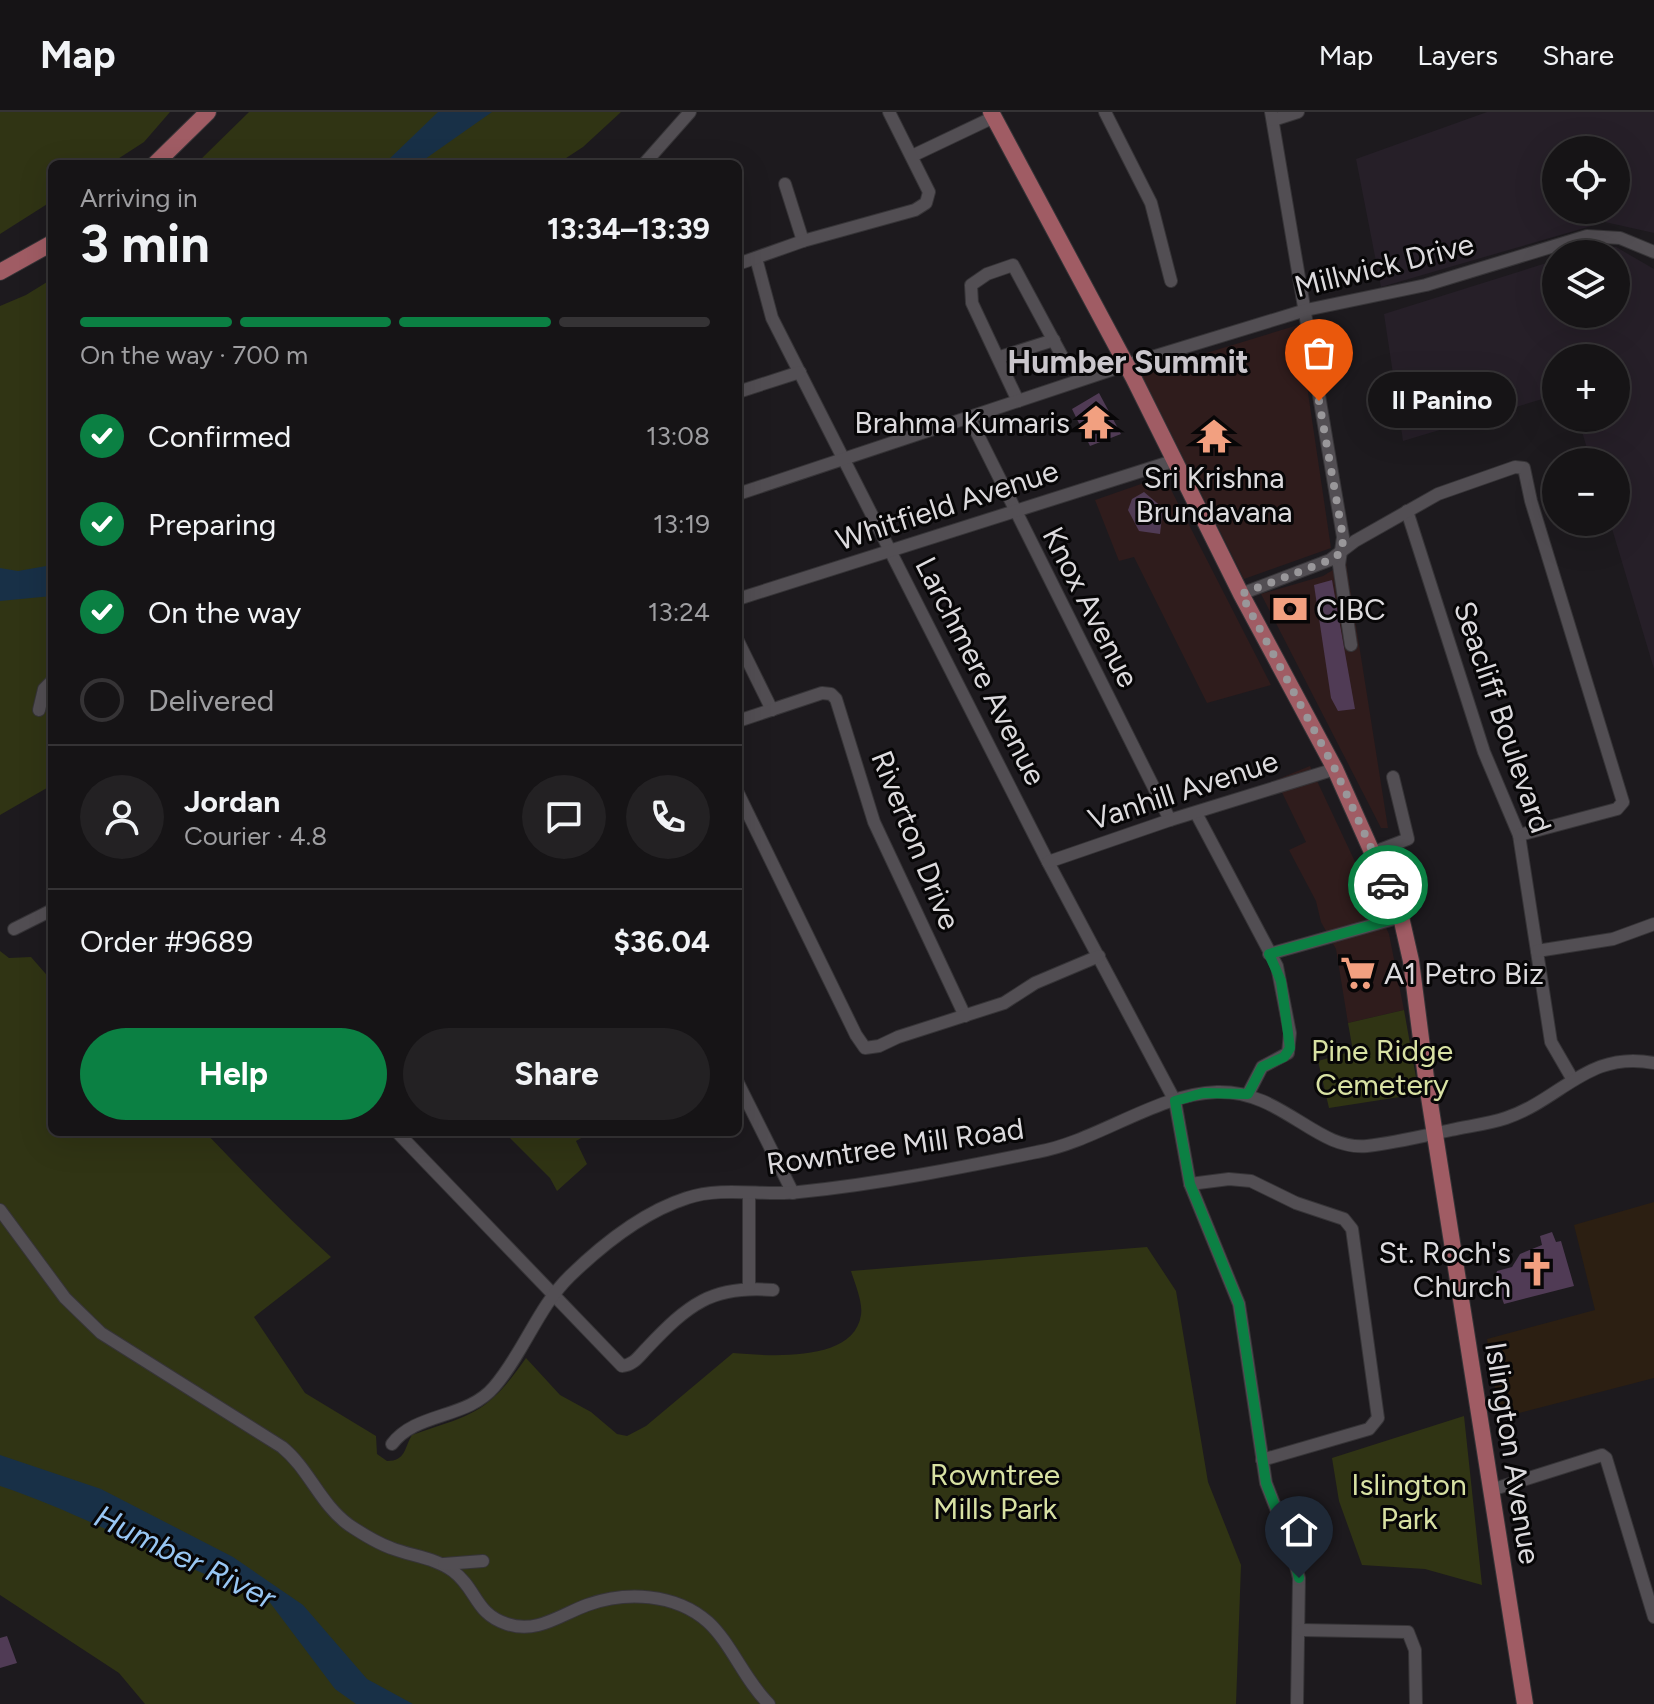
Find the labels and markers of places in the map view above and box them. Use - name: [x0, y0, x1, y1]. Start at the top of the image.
- pin: [1285, 319, 1353, 401]
- callout: Il Panino: [1367, 373, 1515, 429]
- temple icon: Brahma Kumaris: [1077, 403, 1115, 441]
- place label: Brahma Kumaris: [854, 404, 1070, 441]
- temple icon: Sri Krishna Brundavana: [1195, 417, 1233, 455]
- place label: Sri Krishna Brundavana: [1135, 459, 1293, 530]
- bank icon: CIBC: [1271, 590, 1309, 628]
- place label: CIBC: [1316, 591, 1386, 628]
- supermarket icon: A1 Petro Biz: [1339, 954, 1377, 992]
- place label: A1 Petro Biz: [1384, 955, 1544, 992]
- place label: St. Roch's Church: [1378, 1234, 1511, 1305]
- church icon: St. Roch's Church: [1518, 1250, 1556, 1288]
- pin: [1265, 1496, 1333, 1578]

